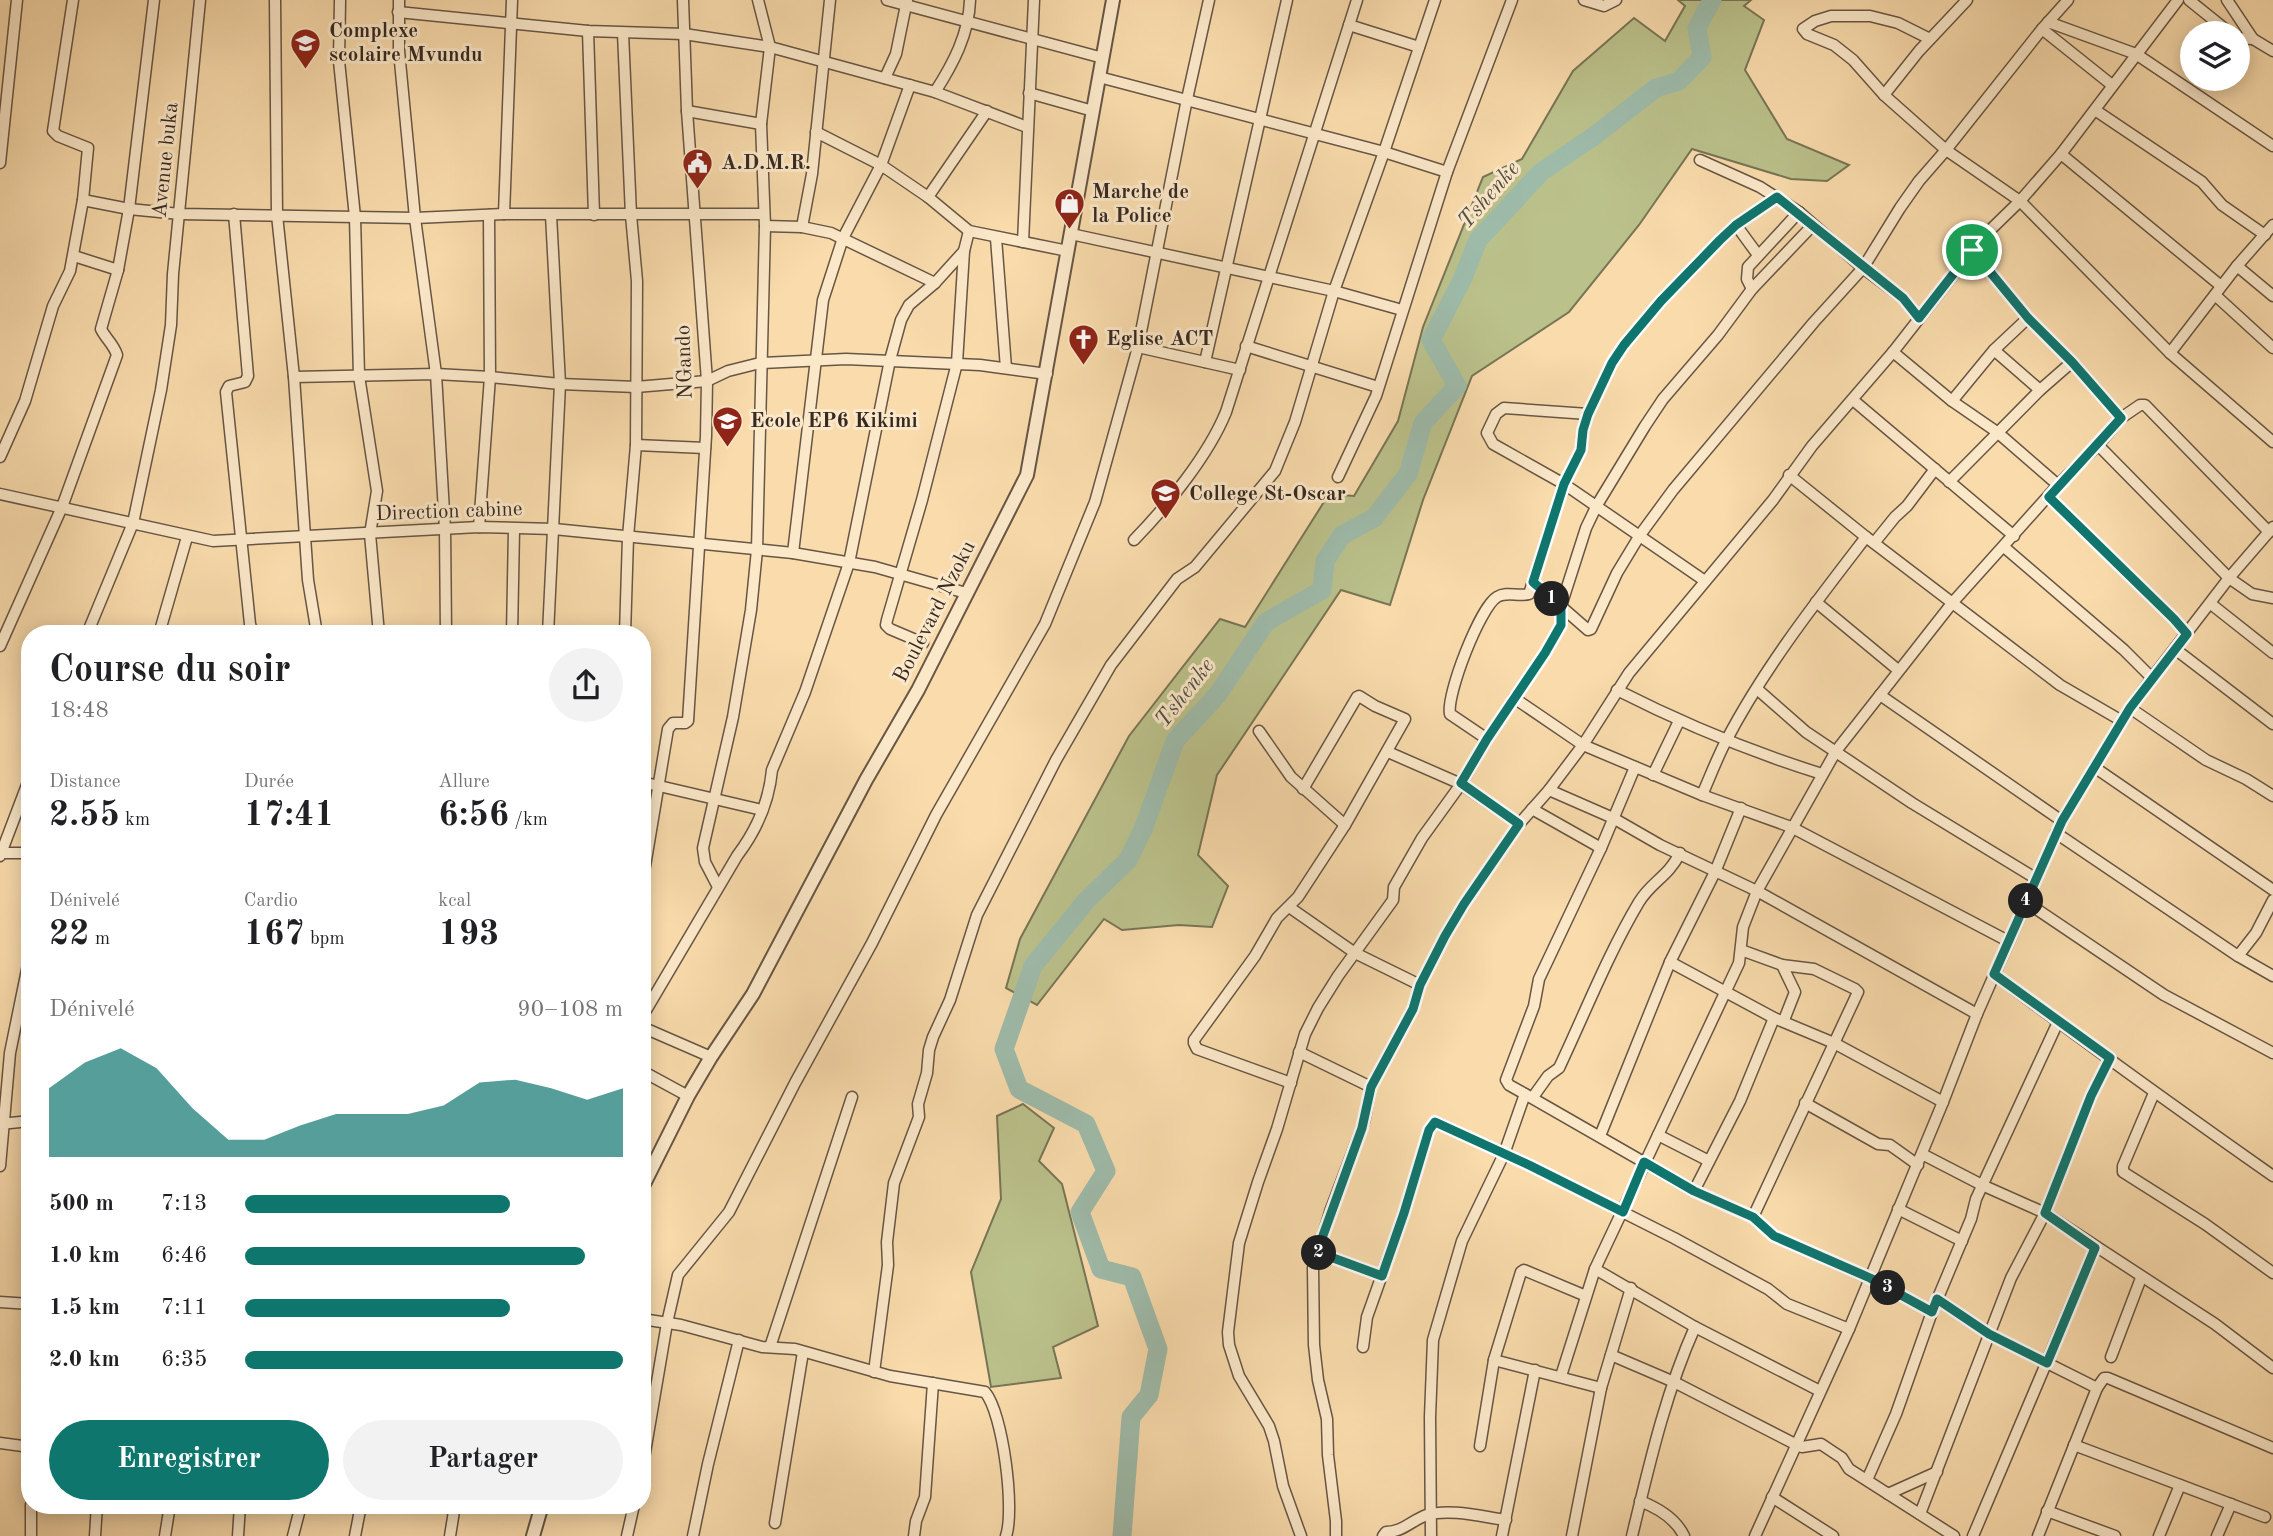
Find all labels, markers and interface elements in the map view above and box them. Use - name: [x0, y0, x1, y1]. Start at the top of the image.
- place label: Complexe scolaire Mvundu: [329, 21, 483, 66]
- map controls: [2180, 21, 2250, 91]
- button: layers: [2180, 21, 2250, 91]
- school or university icon: Complexe scolaire Mvundu: [289, 26, 323, 70]
- street label: Avenue buka: [150, 101, 182, 219]
- public building icon: A.D.M.R.: [681, 146, 715, 190]
- place label: A.D.M.R.: [721, 153, 811, 174]
- water label: Tshenke: [1454, 157, 1524, 233]
- place label: Marche de la Police: [1092, 182, 1189, 227]
- shop icon: Marche de la Police: [1052, 187, 1086, 231]
- pin: [1942, 220, 2002, 280]
- icon: arrive: [1953, 231, 1991, 269]
- church icon: Eglise ACT: [1066, 322, 1100, 366]
- street label: NGando: [673, 324, 697, 400]
- place label: Eglise ACT: [1106, 329, 1213, 350]
- school or university icon: Ecole EP6 Kikimi: [710, 404, 744, 448]
- place label: Ecole EP6 Kikimi: [750, 411, 918, 432]
- school or university icon: College St-Oscar: [1149, 477, 1183, 521]
- place label: College St-Oscar: [1189, 484, 1346, 505]
- street label: Direction cabine: [375, 499, 523, 525]
- street label: Boulevard Nzoku: [890, 538, 980, 686]
- pin: 1: [1534, 582, 1570, 616]
- text: 1: [1546, 589, 1557, 608]
- button: share: [549, 648, 623, 722]
- text: Course du soir: [49, 652, 291, 690]
- water label: Tshenke: [1151, 654, 1219, 732]
- text: 18:48: [49, 699, 109, 722]
- text: Distance: [49, 773, 121, 792]
- text: Durée: [244, 773, 294, 792]
- text: Allure: [438, 773, 490, 792]
- text: 2.55: [49, 798, 120, 833]
- text: 17:41: [244, 798, 335, 833]
- text: 6:56: [438, 798, 509, 833]
- text: km: [120, 811, 150, 830]
- text: /km: [509, 811, 548, 830]
- pin: 4: [2008, 884, 2044, 918]
- text: 4: [2020, 891, 2031, 910]
- text: Dénivelé: [49, 892, 120, 911]
- text: Cardio: [244, 892, 298, 911]
- text: kcal: [438, 892, 471, 911]
- text: 22: [49, 917, 90, 952]
- text: 167: [244, 917, 305, 952]
- text: 193: [438, 917, 499, 952]
- text: m: [90, 930, 110, 949]
- text: bpm: [305, 930, 345, 949]
- text: Dénivelé: [49, 998, 135, 1021]
- text: 90–108 m: [517, 998, 623, 1021]
- text: 500 m: [49, 1192, 114, 1215]
- text: 7:13: [161, 1192, 207, 1215]
- pin: 2: [1302, 1236, 1336, 1270]
- text: 2: [1313, 1243, 1324, 1262]
- text: 1.0 km: [49, 1244, 120, 1267]
- text: 6:46: [161, 1244, 207, 1267]
- pin: 3: [1870, 1270, 1906, 1306]
- text: 3: [1882, 1278, 1893, 1297]
- text: 1.5 km: [49, 1296, 120, 1319]
- text: 7:11: [161, 1296, 207, 1319]
- text: 2.0 km: [49, 1348, 120, 1371]
- text: 6:35: [161, 1348, 207, 1371]
- button: Enregistrer: [49, 1420, 329, 1500]
- button: Partager: [343, 1420, 623, 1500]

